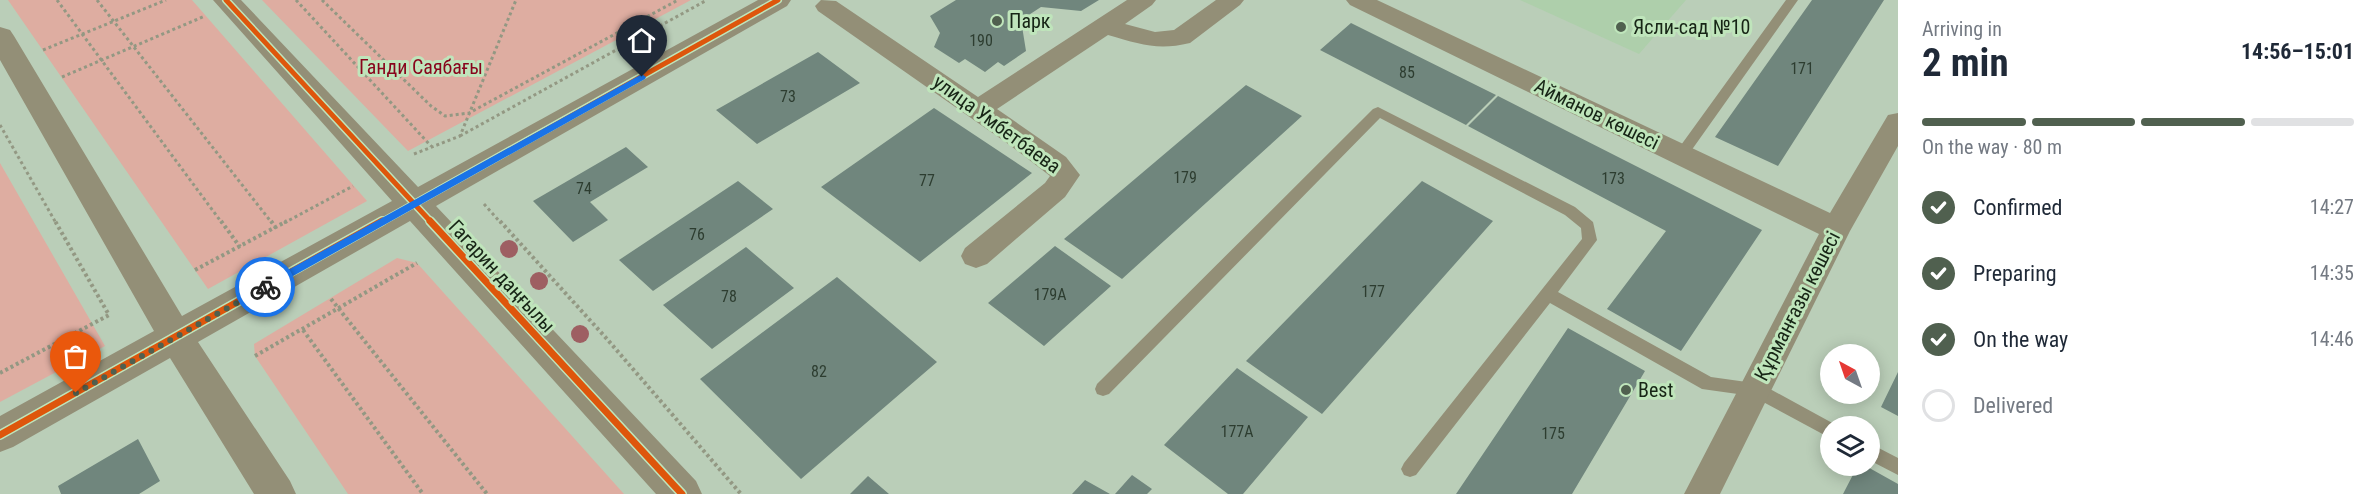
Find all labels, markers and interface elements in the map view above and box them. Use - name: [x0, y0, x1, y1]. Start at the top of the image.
- place label: Парк: [1009, 9, 1051, 33]
- marker: Парк: [990, 14, 1004, 28]
- pin: [616, 15, 667, 77]
- place label: Ясли-сад №10: [1633, 15, 1750, 39]
- text: Arriving in: [1922, 17, 2002, 41]
- marker: Ясли-сад №10: [1614, 20, 1628, 34]
- icon: home: [625, 24, 658, 57]
- house number: 190: [969, 31, 993, 50]
- text: 14:56–15:01: [2241, 39, 2354, 64]
- text: 2 min: [1922, 40, 2009, 86]
- park label: Ганди Саябағы: [359, 55, 483, 79]
- house number: 171: [1790, 59, 1814, 78]
- house number: 85: [1399, 63, 1415, 82]
- street label: улица Умбетбаева: [929, 70, 1065, 178]
- street label: Айманов көшесі: [1531, 73, 1663, 155]
- house number: 73: [780, 87, 796, 106]
- text: On the way · 80 m: [1922, 135, 2062, 159]
- house number: 179: [1173, 168, 1197, 187]
- house number: 173: [1601, 169, 1625, 188]
- house number: 77: [919, 171, 935, 190]
- house number: 74: [576, 179, 592, 198]
- icon: check: [1922, 191, 1955, 224]
- text: Confirmed: [1973, 195, 2062, 220]
- text: 14:27: [2310, 195, 2354, 219]
- street label: Гагарин даңғылы: [444, 215, 560, 337]
- house number: 76: [689, 225, 705, 244]
- street label: Құрманғазы көшесі: [1749, 227, 1845, 385]
- courier: [235, 257, 295, 317]
- icon: check: [1922, 257, 1955, 290]
- text: Preparing: [1973, 261, 2057, 286]
- text: 14:35: [2310, 261, 2354, 285]
- icon: bike: [249, 271, 282, 304]
- house number: 177: [1361, 282, 1385, 301]
- house number: 179А: [1034, 285, 1066, 304]
- house number: 78: [721, 287, 737, 306]
- icon: check: [1922, 323, 1955, 356]
- text: On the way: [1973, 327, 2068, 352]
- text: 14:46: [2310, 327, 2354, 351]
- pin: [50, 331, 101, 393]
- icon: bag: [59, 340, 92, 373]
- north arrow: [1820, 344, 1880, 404]
- map controls: [1820, 344, 1880, 476]
- house number: 82: [811, 362, 827, 381]
- place label: Best: [1638, 378, 1673, 402]
- marker: Best: [1619, 383, 1633, 397]
- text: Delivered: [1973, 393, 2053, 418]
- button: layers: [1820, 416, 1880, 476]
- house number: 177А: [1221, 422, 1253, 441]
- house number: 175: [1541, 424, 1565, 443]

